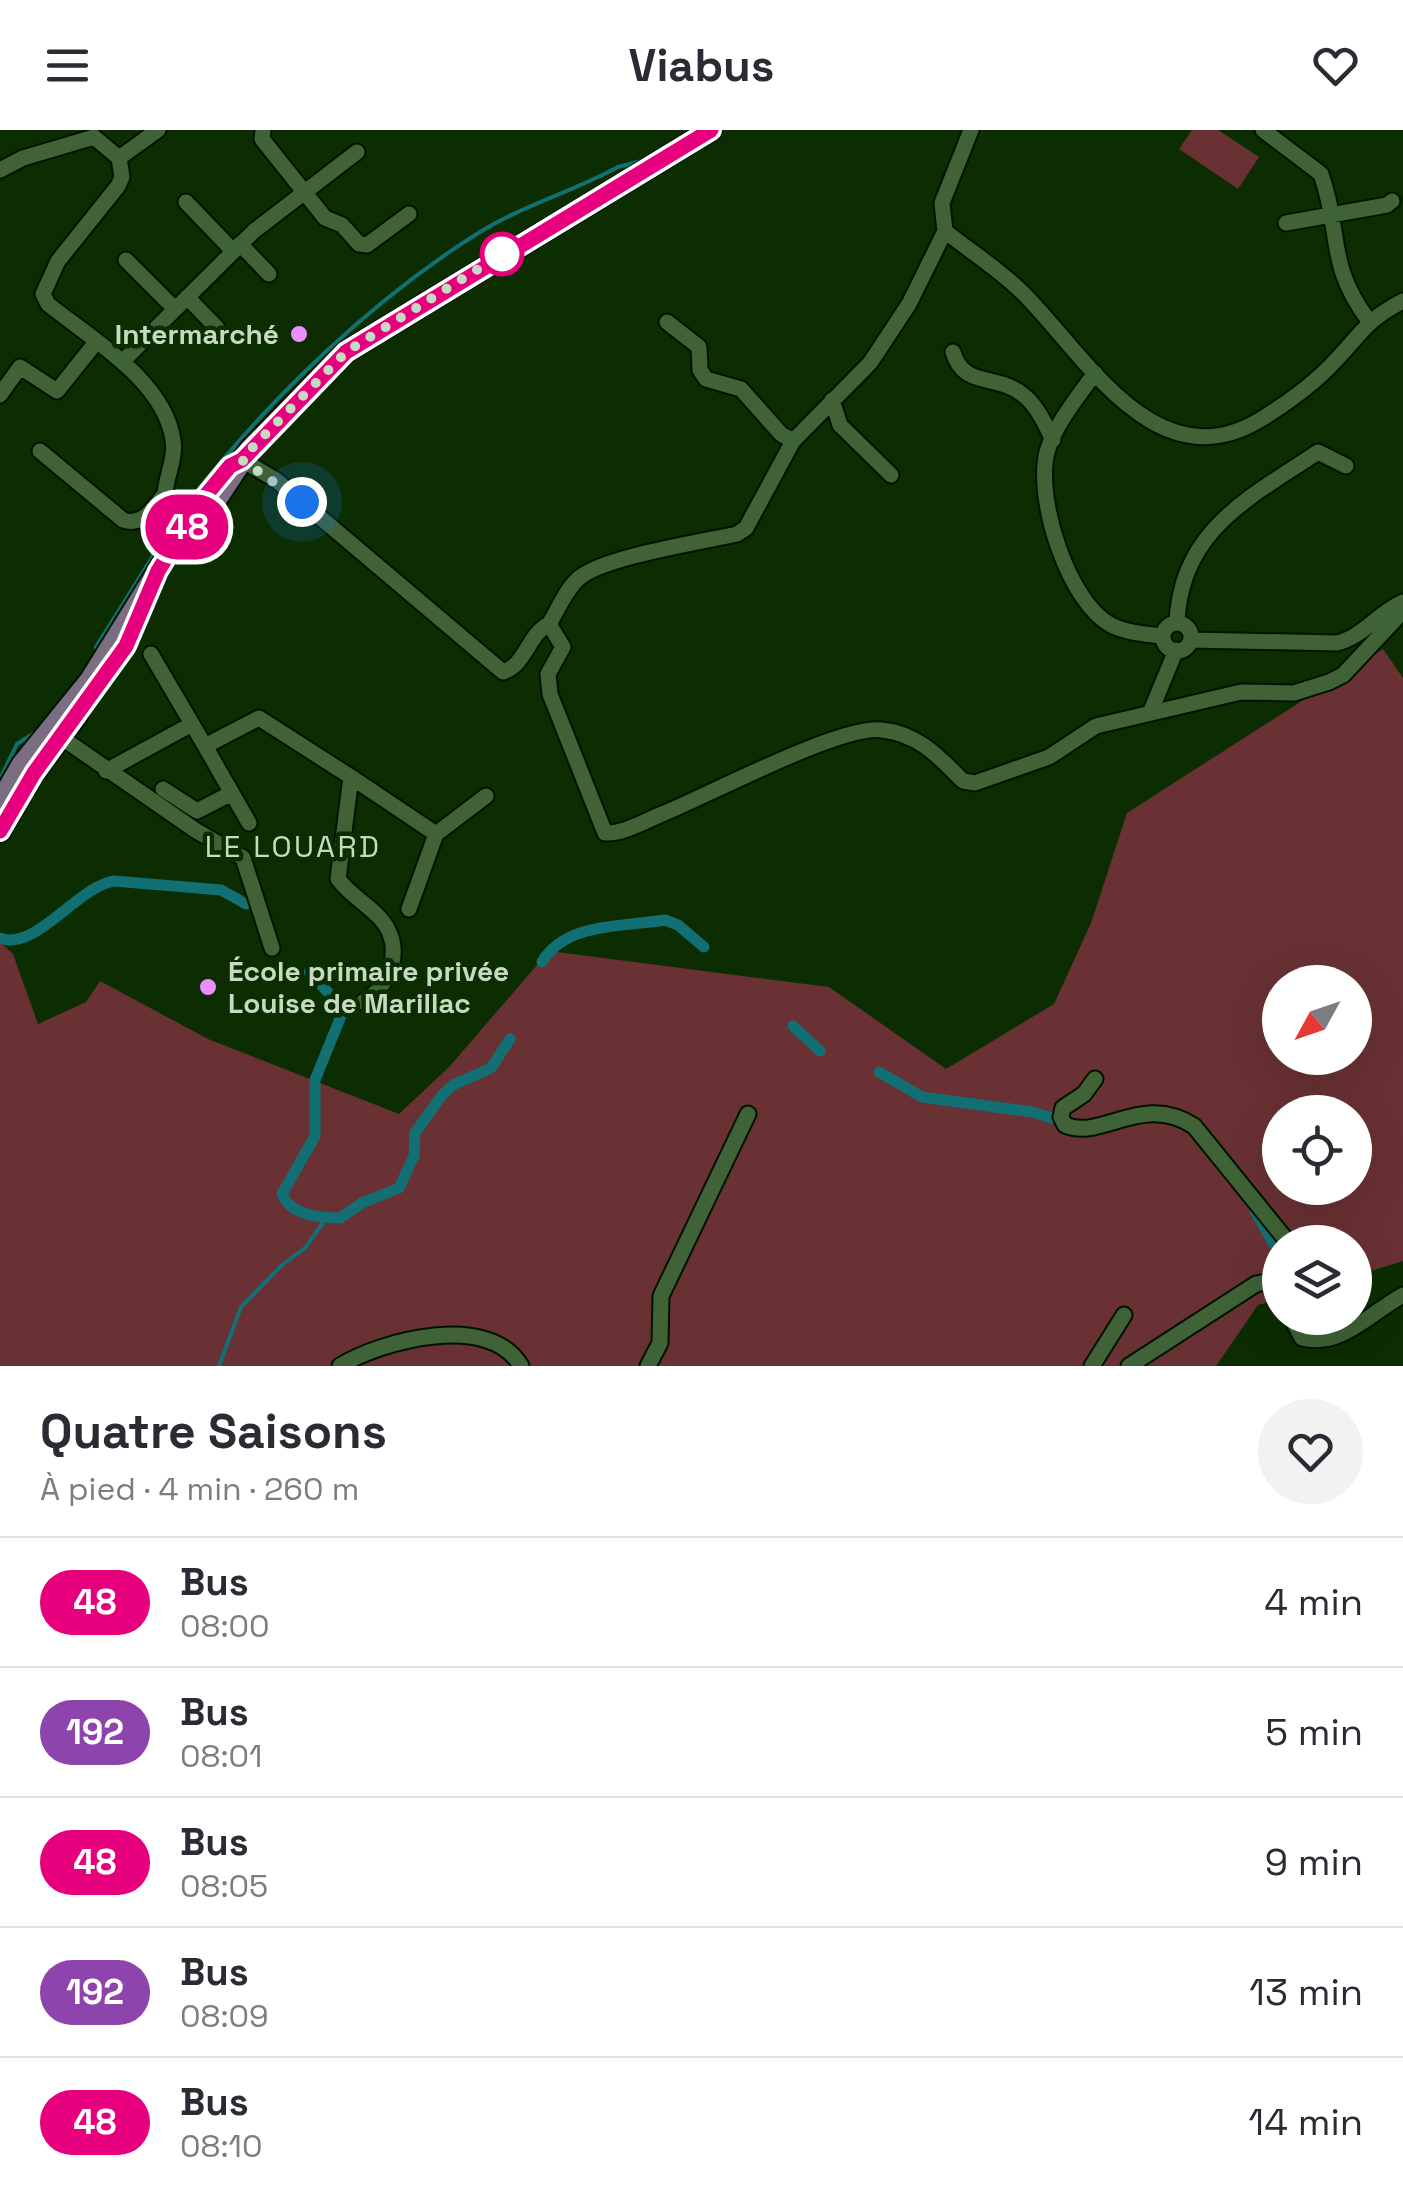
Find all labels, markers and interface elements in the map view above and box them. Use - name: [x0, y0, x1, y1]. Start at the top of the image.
- text: Viabus: [629, 37, 774, 94]
- icon: menu: [40, 38, 95, 93]
- icon: heart: [1308, 38, 1363, 93]
- unlabelled marker: [481, 233, 523, 275]
- place label: Intermarché: [115, 316, 279, 352]
- marker: Intermarché: [288, 323, 310, 345]
- your location: [277, 477, 327, 527]
- line badge: 48: [142, 494, 232, 560]
- text: 48: [165, 505, 209, 549]
- district label: LE LOUARD: [205, 827, 381, 866]
- place label: École primaire privée Louise de Marillac: [228, 953, 509, 1021]
- north arrow: [1262, 965, 1372, 1075]
- map controls: [1262, 965, 1372, 1335]
- marker: École primaire privée Louise de Marillac: [197, 976, 219, 998]
- button: locate: [1262, 1095, 1372, 1205]
- button: layers: [1262, 1225, 1372, 1335]
- button: heart: [1258, 1399, 1363, 1504]
- text: Quatre Saisons: [40, 1401, 387, 1462]
- text: À pied · 4 min · 260 m: [40, 1469, 359, 1509]
- text: Bus: [180, 1558, 249, 1606]
- text: 4 min: [1264, 1578, 1363, 1626]
- text: 48: [73, 1580, 117, 1624]
- text: 08:00: [180, 1606, 270, 1646]
- text: Bus: [180, 1688, 249, 1736]
- text: 5 min: [1265, 1708, 1363, 1756]
- text: 192: [66, 1710, 124, 1754]
- text: 08:01: [180, 1736, 262, 1776]
- text: Bus: [180, 1818, 249, 1866]
- text: 9 min: [1265, 1838, 1363, 1886]
- text: 48: [73, 1840, 117, 1884]
- text: 08:05: [180, 1866, 268, 1906]
- text: Bus: [180, 1948, 249, 1996]
- text: 13 min: [1249, 1968, 1363, 2016]
- text: 192: [66, 1970, 124, 2014]
- text: 08:09: [180, 1996, 269, 2036]
- text: Bus: [180, 2078, 249, 2126]
- text: 14 min: [1248, 2098, 1363, 2146]
- text: 48: [73, 2100, 117, 2144]
- text: 08:10: [180, 2126, 262, 2166]

